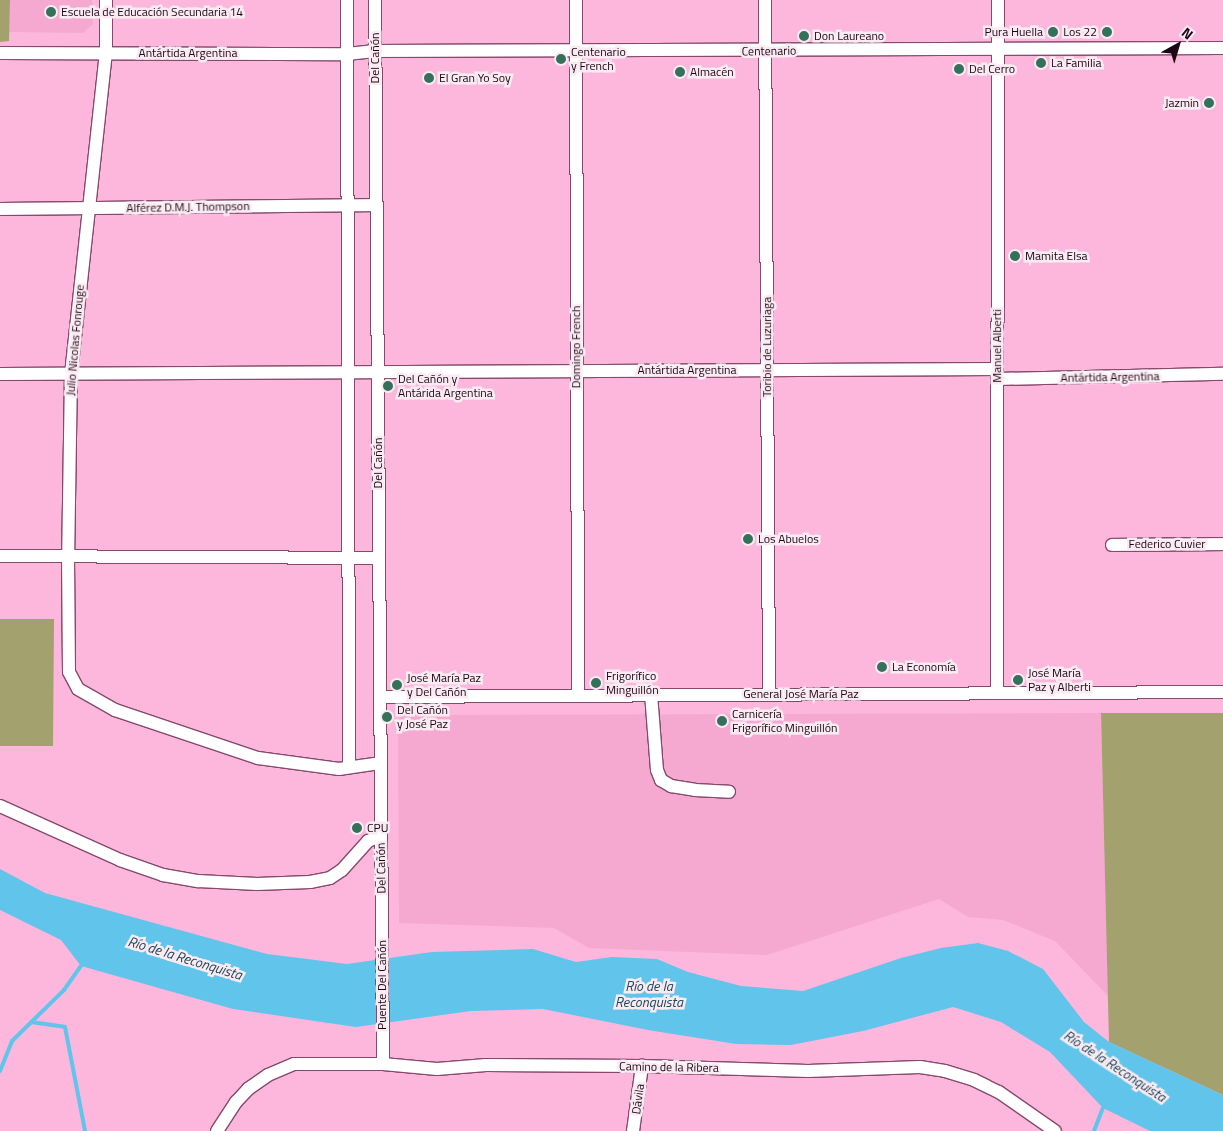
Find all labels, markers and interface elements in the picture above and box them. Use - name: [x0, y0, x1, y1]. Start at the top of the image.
- place label: Escuela de Educación Secundaria 14: [61, 5, 243, 19]
- marker: Escuela de Educación Secundaria 14: [45, 6, 57, 18]
- north arrow: [1153, 20, 1203, 70]
- text: N: [1177, 22, 1198, 44]
- place label: Pura Huella: [985, 25, 1043, 39]
- place label: Los 22: [1063, 25, 1097, 39]
- marker: Pura Huella: [1047, 26, 1059, 38]
- marker: Los 22: [1101, 26, 1113, 38]
- place label: Don Laureano: [814, 29, 884, 43]
- marker: Don Laureano: [798, 30, 810, 42]
- street label: Del Cañón: [368, 33, 382, 83]
- street label: Centenario: [742, 43, 796, 59]
- place label: Centenario y French: [571, 45, 626, 73]
- street label: Antártida Argentina: [139, 46, 237, 60]
- marker: Centenario y French: [555, 53, 567, 65]
- place label: La Familia: [1051, 56, 1101, 70]
- marker: La Familia: [1035, 57, 1047, 69]
- place label: Del Cerro: [969, 62, 1015, 76]
- marker: Del Cerro: [953, 63, 965, 75]
- place label: Almacén: [690, 65, 734, 79]
- marker: Almacén: [674, 66, 686, 78]
- place label: El Gran Yo Soy: [439, 71, 511, 85]
- marker: El Gran Yo Soy: [423, 72, 435, 84]
- place label: Jazmin: [1165, 96, 1199, 110]
- marker: Jazmin: [1203, 97, 1215, 109]
- street label: Alférez D.M.J. Thompson: [126, 199, 250, 215]
- place label: Mamita Elsa: [1025, 249, 1088, 263]
- marker: Mamita Elsa: [1009, 250, 1021, 262]
- street label: Julio Nicolas Fonrouge: [63, 284, 87, 396]
- street label: Toribio de Luzuriaga: [760, 297, 774, 397]
- street label: Domingo French: [569, 306, 583, 388]
- street label: Manuel Alberti: [990, 309, 1004, 383]
- street label: Antártida Argentina: [638, 363, 736, 377]
- street label: Antártida Argentina: [1060, 369, 1160, 385]
- place label: Del Cañón y Antárida Argentina: [398, 372, 493, 400]
- marker: Del Cañón y Antárida Argentina: [382, 380, 394, 392]
- street label: Del Cañón: [371, 438, 385, 488]
- place label: Los Abuelos: [758, 532, 819, 546]
- marker: Los Abuelos: [742, 533, 754, 545]
- street label: Federico Cuvier: [1129, 537, 1205, 551]
- place label: La Economía: [892, 660, 956, 674]
- marker: La Economía: [876, 661, 888, 673]
- place label: José María Paz y Alberti: [1028, 666, 1091, 694]
- place label: Frigorífico Minguillón: [606, 669, 659, 697]
- place label: José María Paz y Del Cañón: [407, 671, 481, 699]
- marker: José María Paz y Alberti: [1012, 674, 1024, 686]
- marker: Frigorífico Minguillón: [590, 677, 602, 689]
- marker: José María Paz y Del Cañón: [391, 679, 403, 691]
- street label: General José María Paz: [743, 687, 859, 701]
- place label: Del Cañón y José Paz: [397, 703, 448, 731]
- place label: Carnicería Frigorífico Minguillón: [732, 707, 838, 735]
- marker: Del Cañón y José Paz: [381, 711, 393, 723]
- marker: Carnicería Frigorífico Minguillón: [716, 715, 728, 727]
- place label: CPU: [367, 821, 388, 835]
- marker: CPU: [351, 822, 363, 834]
- street label: Del Cañón: [373, 842, 389, 894]
- water label: Río de la Reconquista: [126, 933, 244, 983]
- street label: Puente Del Cañón: [375, 940, 389, 1030]
- water label: Río de la Reconquista: [615, 978, 683, 1010]
- water label: Río de la Reconquista: [1061, 1027, 1169, 1105]
- street label: Camino de la Ribera: [619, 1059, 719, 1075]
- street label: Dávila: [629, 1083, 647, 1115]

